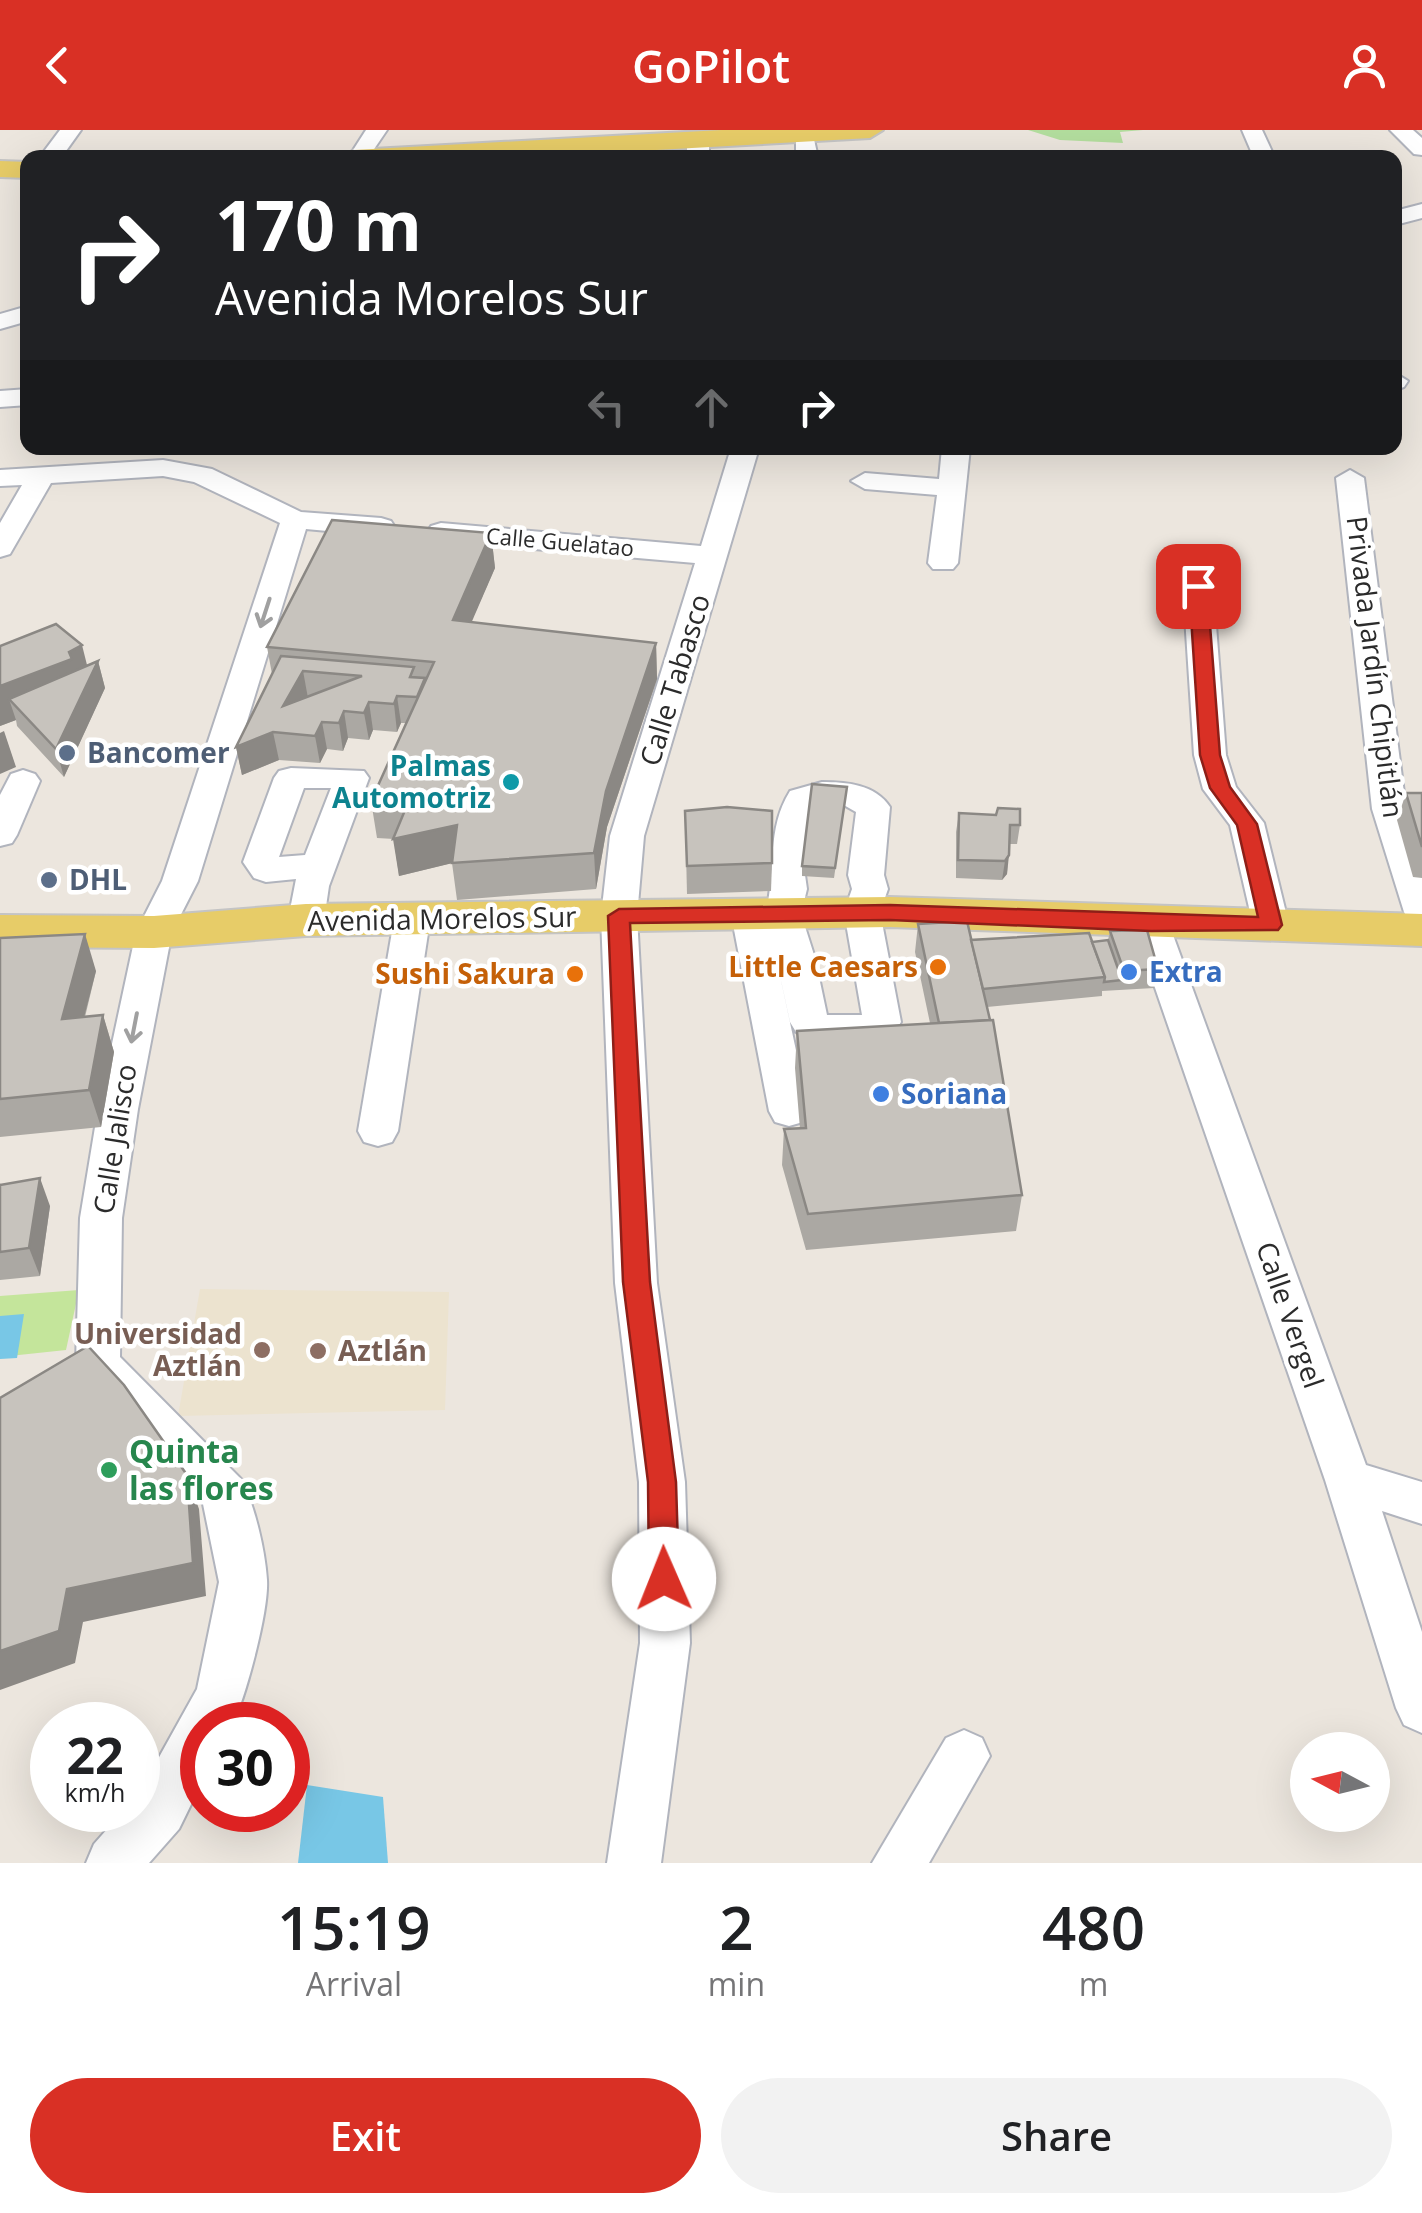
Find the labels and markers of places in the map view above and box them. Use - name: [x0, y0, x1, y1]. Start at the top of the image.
- pin: [1156, 544, 1241, 629]
- place label: Bancomer: [87, 733, 230, 771]
- marker: Bancomer: [56, 742, 78, 764]
- place label: Palmas Automotriz: [332, 746, 491, 816]
- marker: Palmas Automotriz: [500, 771, 522, 793]
- place label: DHL: [69, 860, 127, 898]
- marker: DHL: [38, 869, 60, 891]
- place label: Little Caesars: [728, 947, 918, 985]
- place label: Extra: [1149, 952, 1223, 990]
- place label: Sushi Sakura: [375, 954, 555, 992]
- marker: Little Caesars: [927, 956, 949, 978]
- marker: Extra: [1118, 961, 1140, 983]
- marker: Sushi Sakura: [564, 963, 586, 985]
- place label: Soriana: [901, 1074, 1007, 1112]
- marker: Soriana: [870, 1083, 892, 1105]
- place label: Universidad Aztlán: [74, 1314, 242, 1384]
- place label: Aztlán: [338, 1331, 427, 1369]
- marker: Universidad Aztlán: [251, 1339, 273, 1361]
- marker: Aztlán: [307, 1340, 329, 1362]
- place label: Quinta las flores: [129, 1429, 274, 1509]
- marker: Quinta las flores: [98, 1459, 120, 1481]

